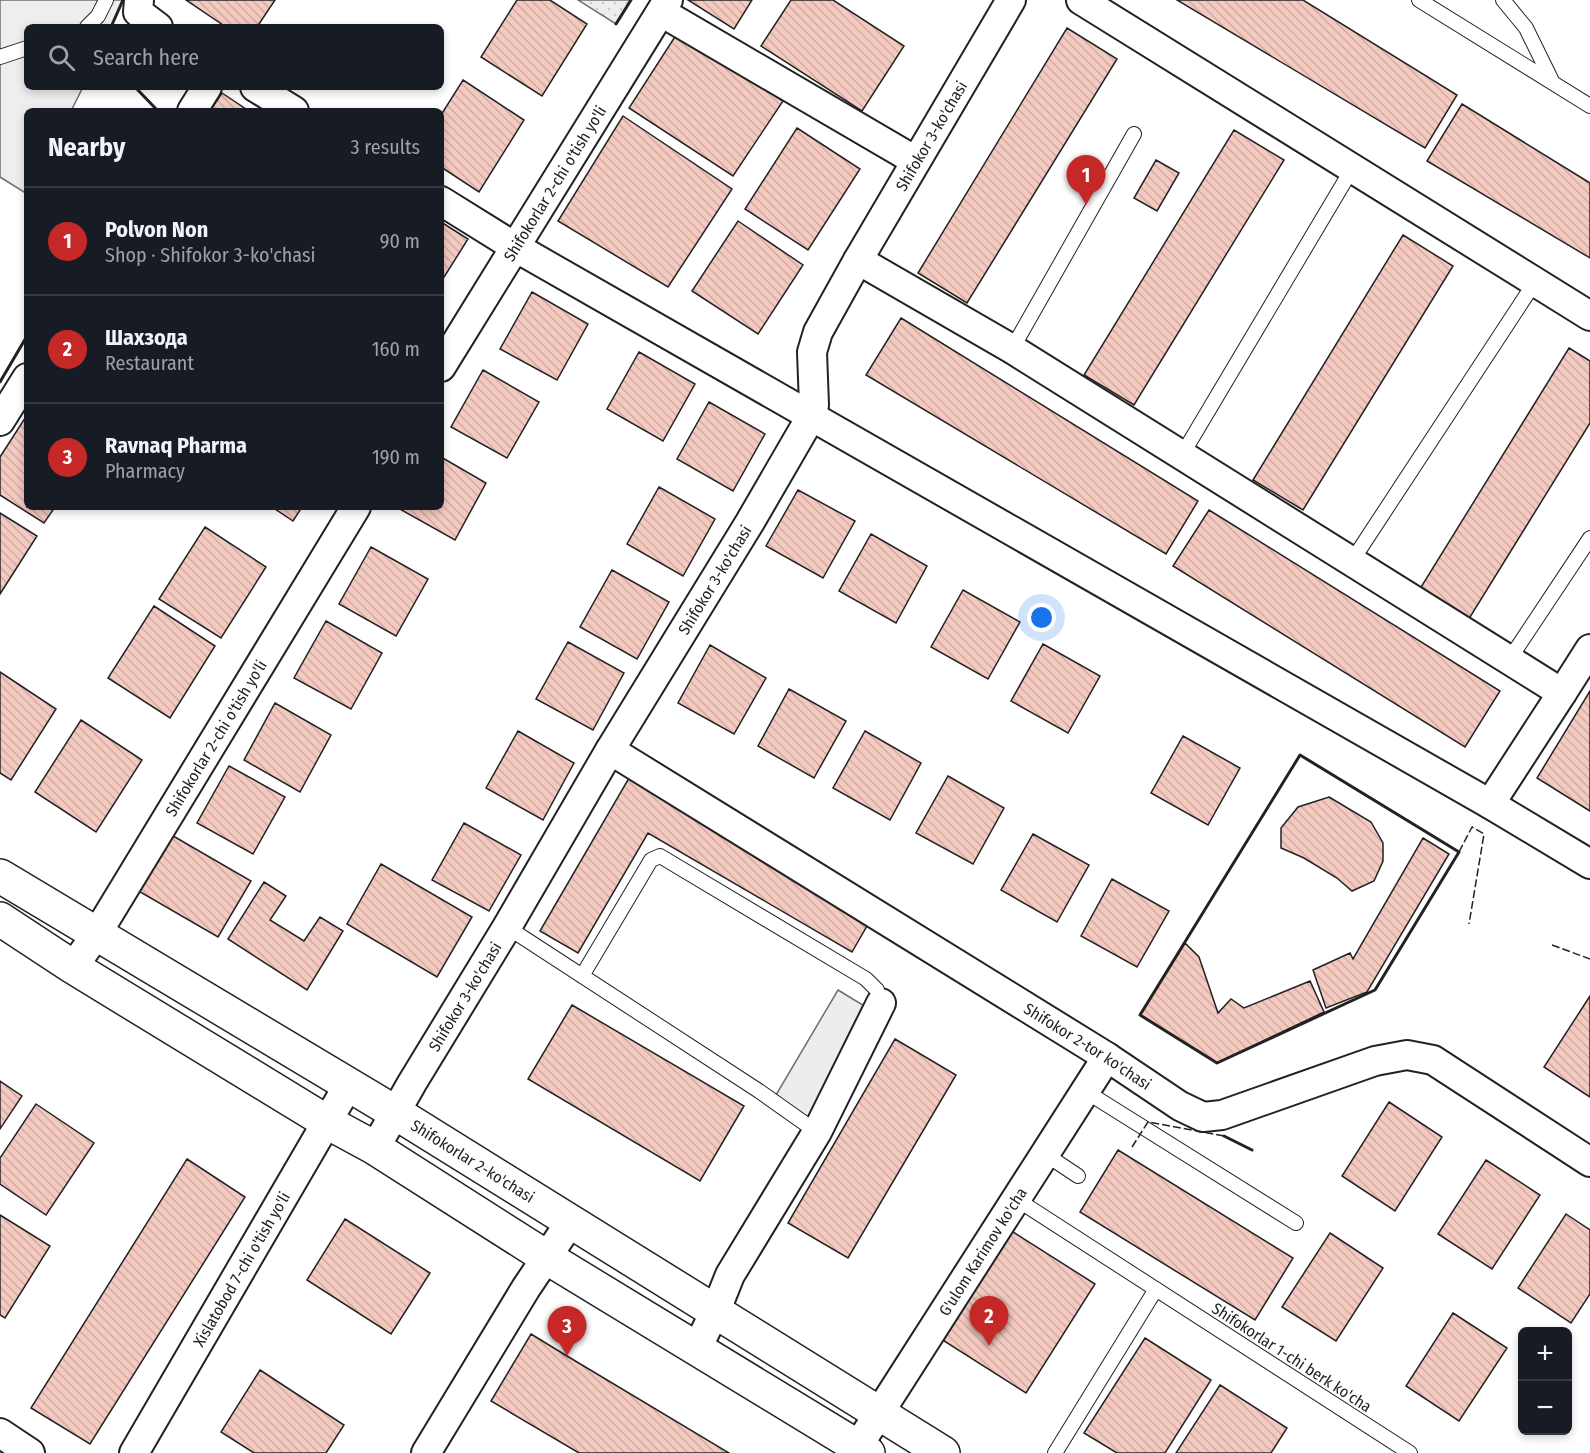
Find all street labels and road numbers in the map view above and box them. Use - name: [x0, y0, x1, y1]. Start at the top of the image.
- street label: Shifokor 3-ko'chasi: [892, 78, 971, 195]
- street label: Shifokorlar 2-chi o'tish yo'li: [500, 102, 610, 265]
- street label: Shifokor 3-ko'chasi: [674, 522, 756, 638]
- street label: Shifokorlar 2-chi o'tish yo'li: [162, 657, 271, 820]
- street label: Shifokor 3-ko'chasi: [425, 939, 506, 1055]
- street label: Shifokor 2-tor ko'chasi: [1020, 999, 1155, 1094]
- street label: Shifokorlar 2-ko'chasi: [407, 1116, 538, 1207]
- street label: G'ulom Karimov ko'cha: [935, 1184, 1031, 1319]
- street label: Xislatobod 7-chi o'tish yo'li: [189, 1188, 294, 1350]
- street label: Shifokorlar 1-chi berk ko'cha: [1208, 1299, 1375, 1416]

